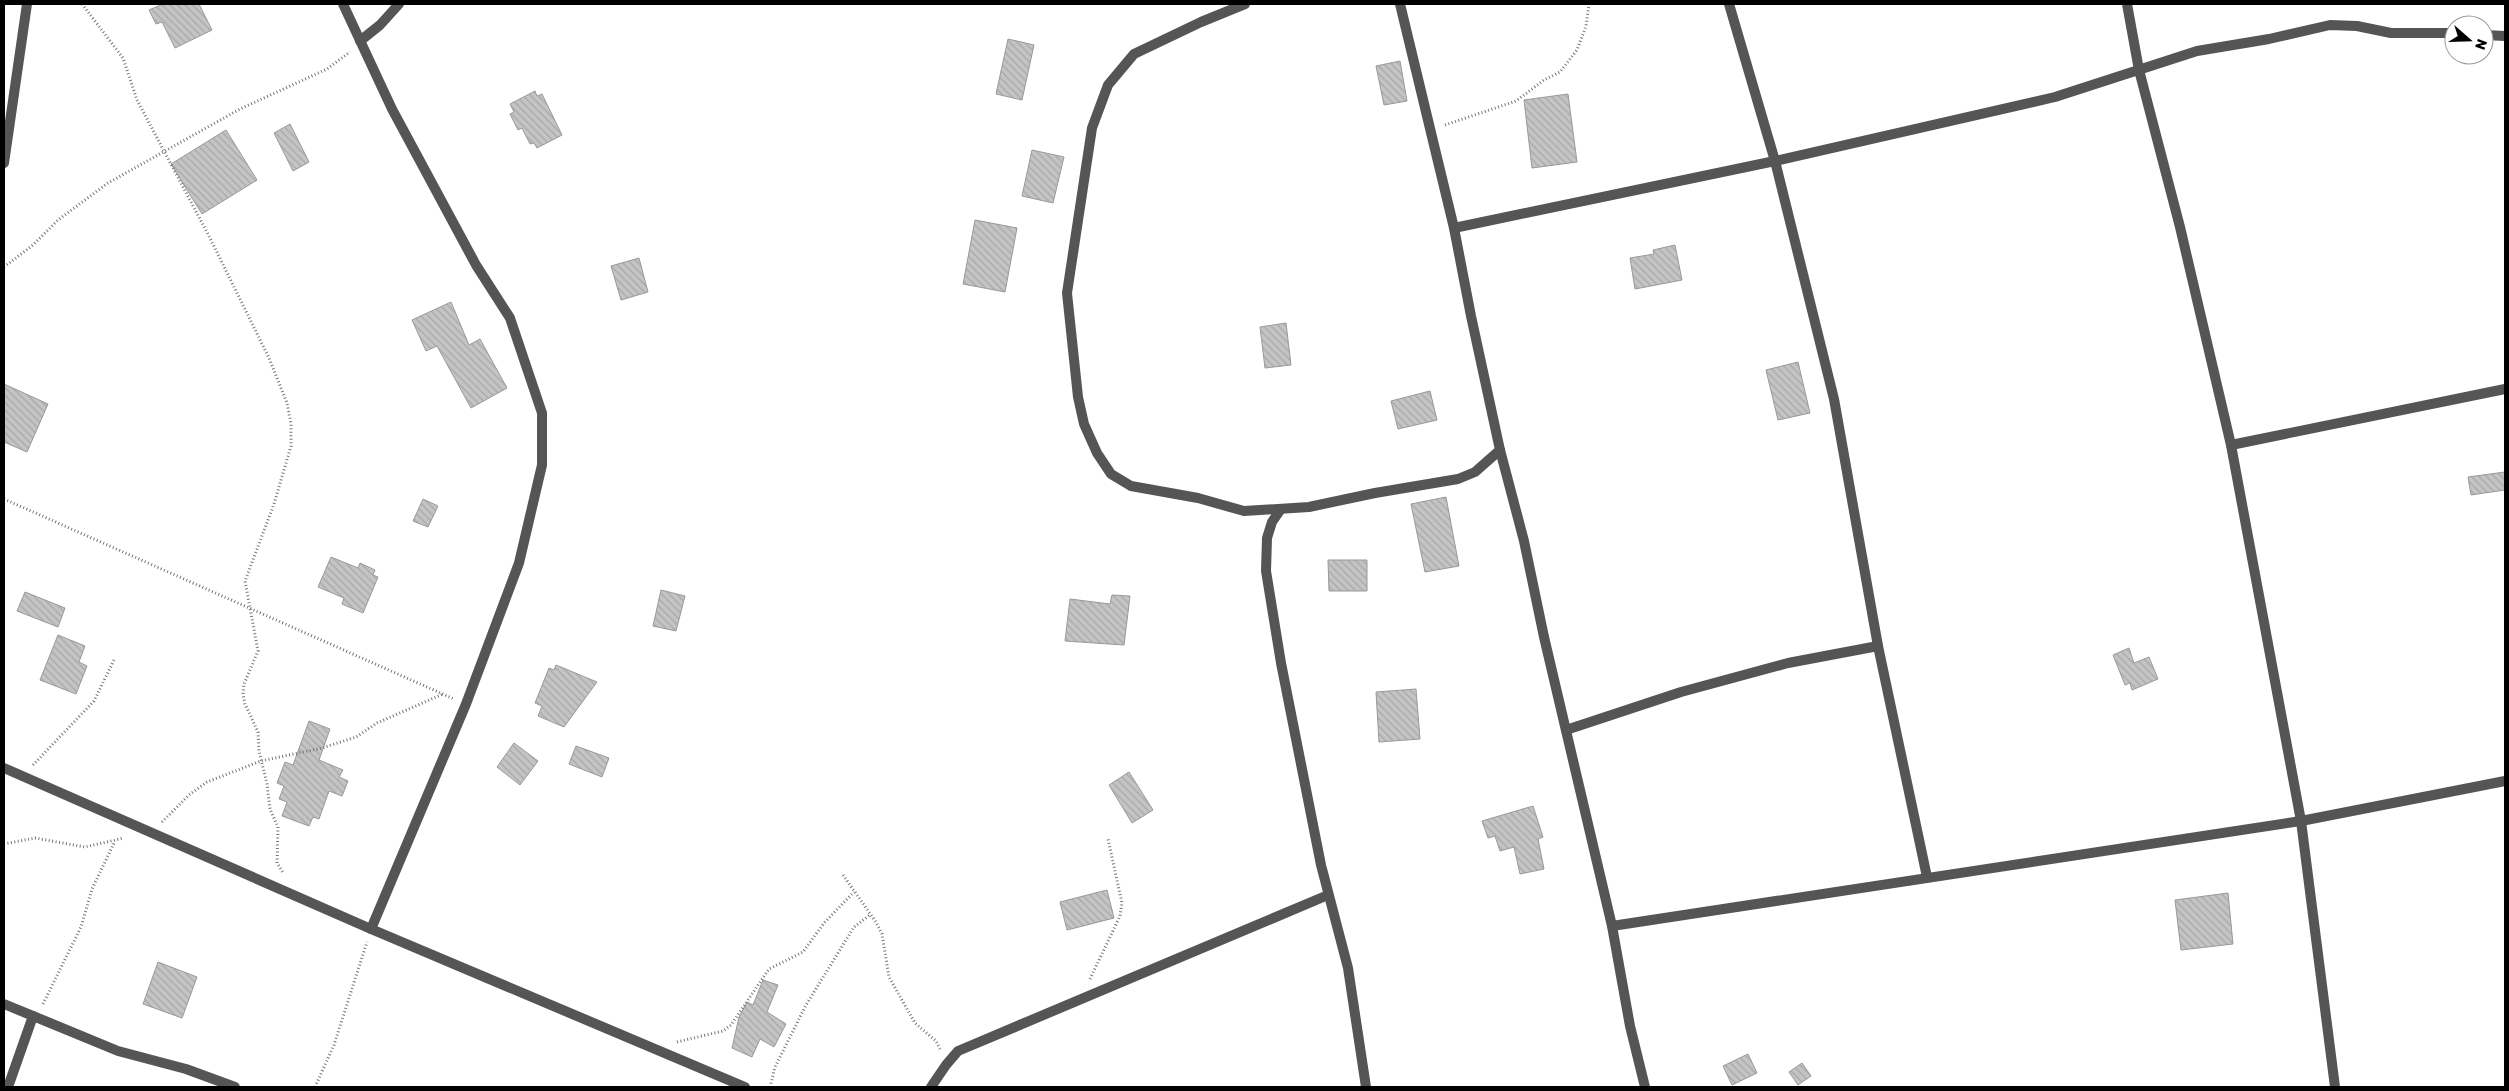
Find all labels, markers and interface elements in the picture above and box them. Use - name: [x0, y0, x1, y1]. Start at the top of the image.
- north arrow: [2444, 15, 2494, 65]
- text: N: [2471, 37, 2490, 52]

